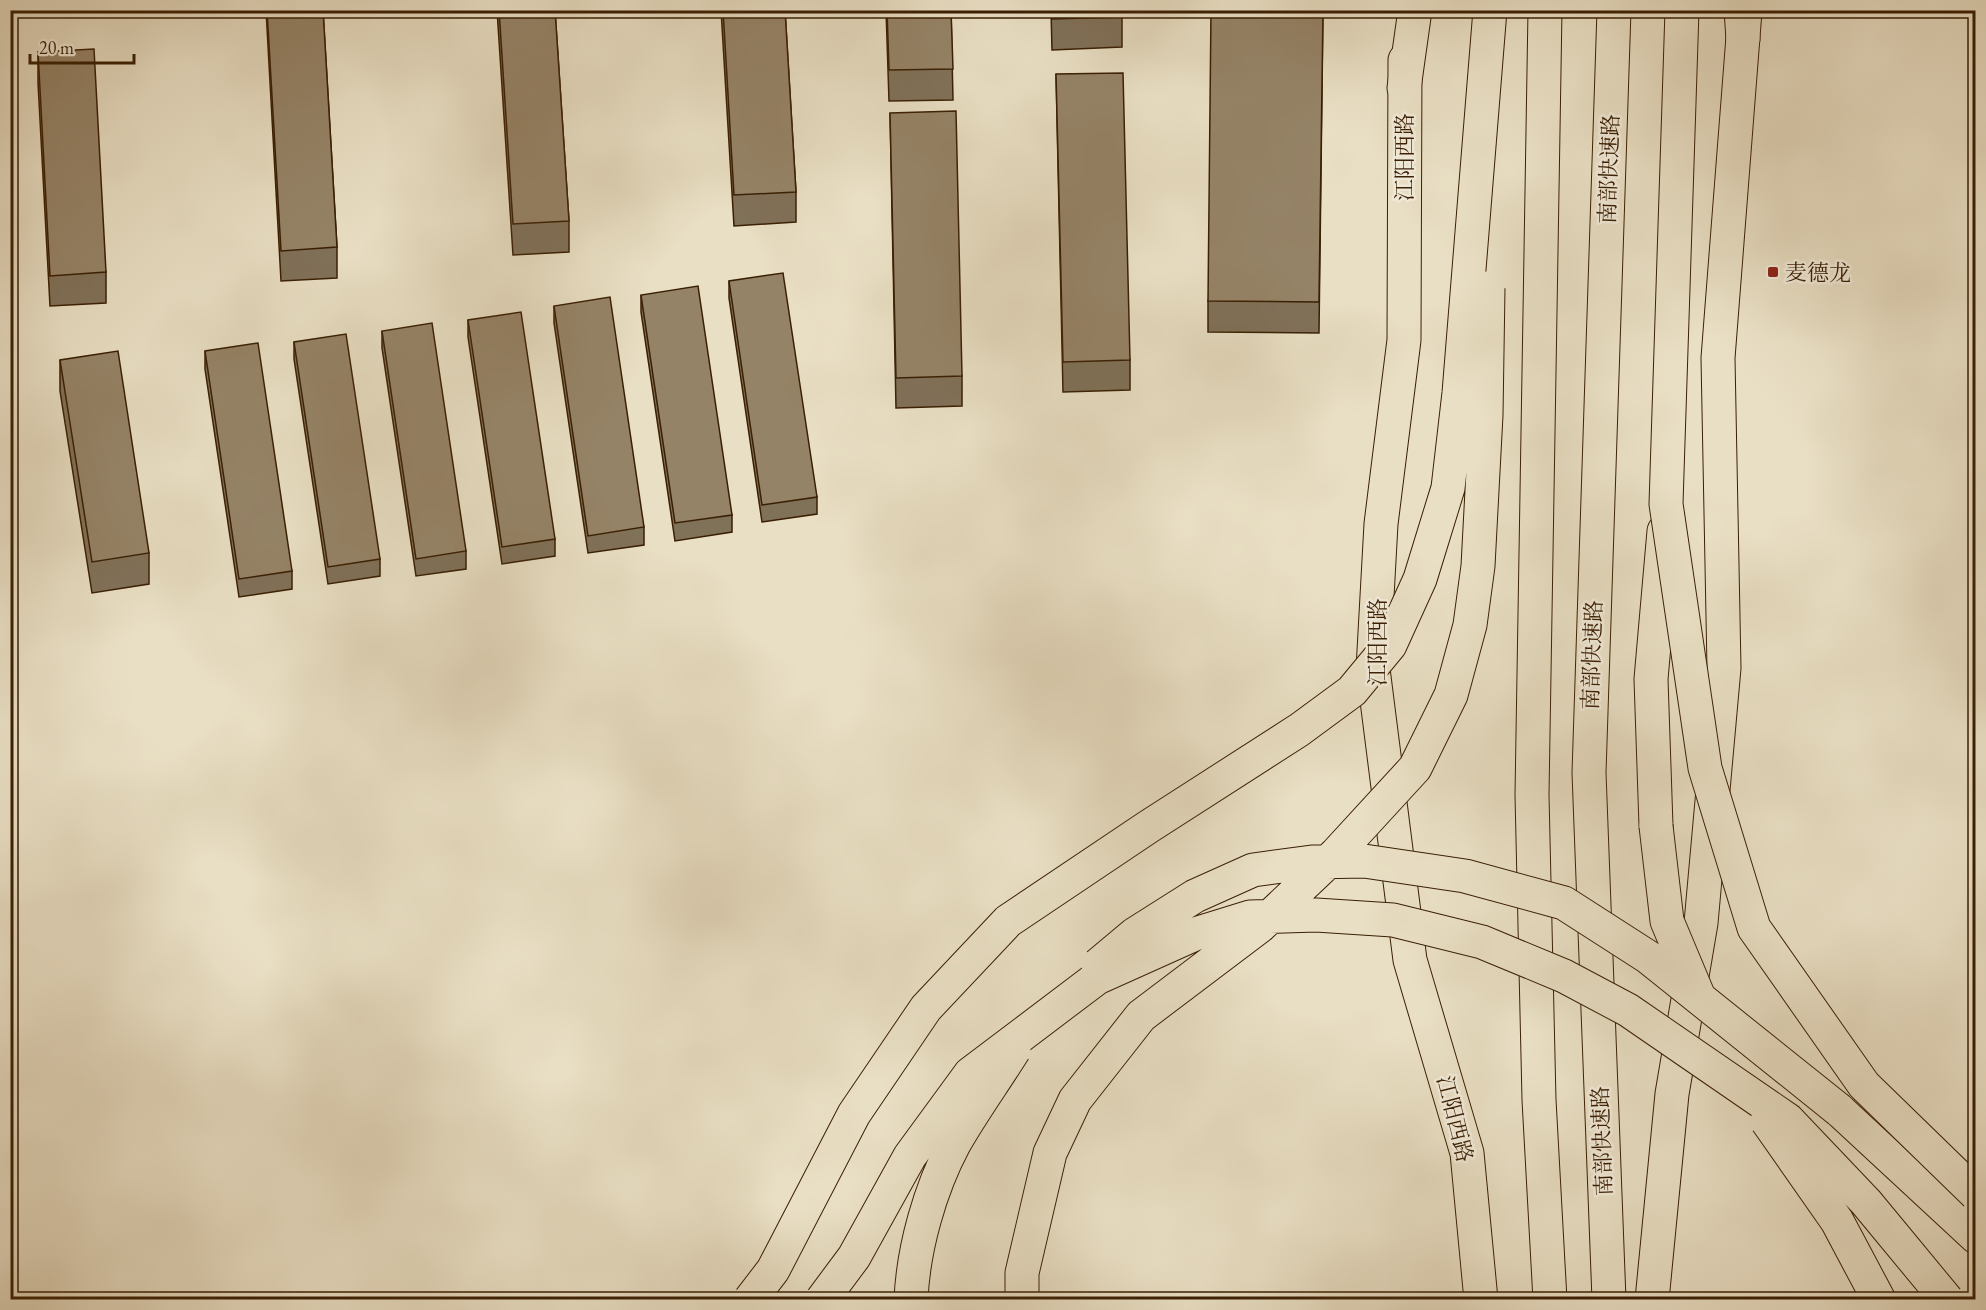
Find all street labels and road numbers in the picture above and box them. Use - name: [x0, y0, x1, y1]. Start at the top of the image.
- street label: 江阳西路: [1390, 113, 1419, 201]
- street label: 南部快速路: [1593, 114, 1625, 224]
- street label: 江阳西路: [1363, 598, 1392, 686]
- street label: 南部快速路: [1576, 600, 1608, 710]
- street label: 江阳西路: [1430, 1073, 1480, 1165]
- street label: 南部快速路: [1586, 1086, 1618, 1196]

